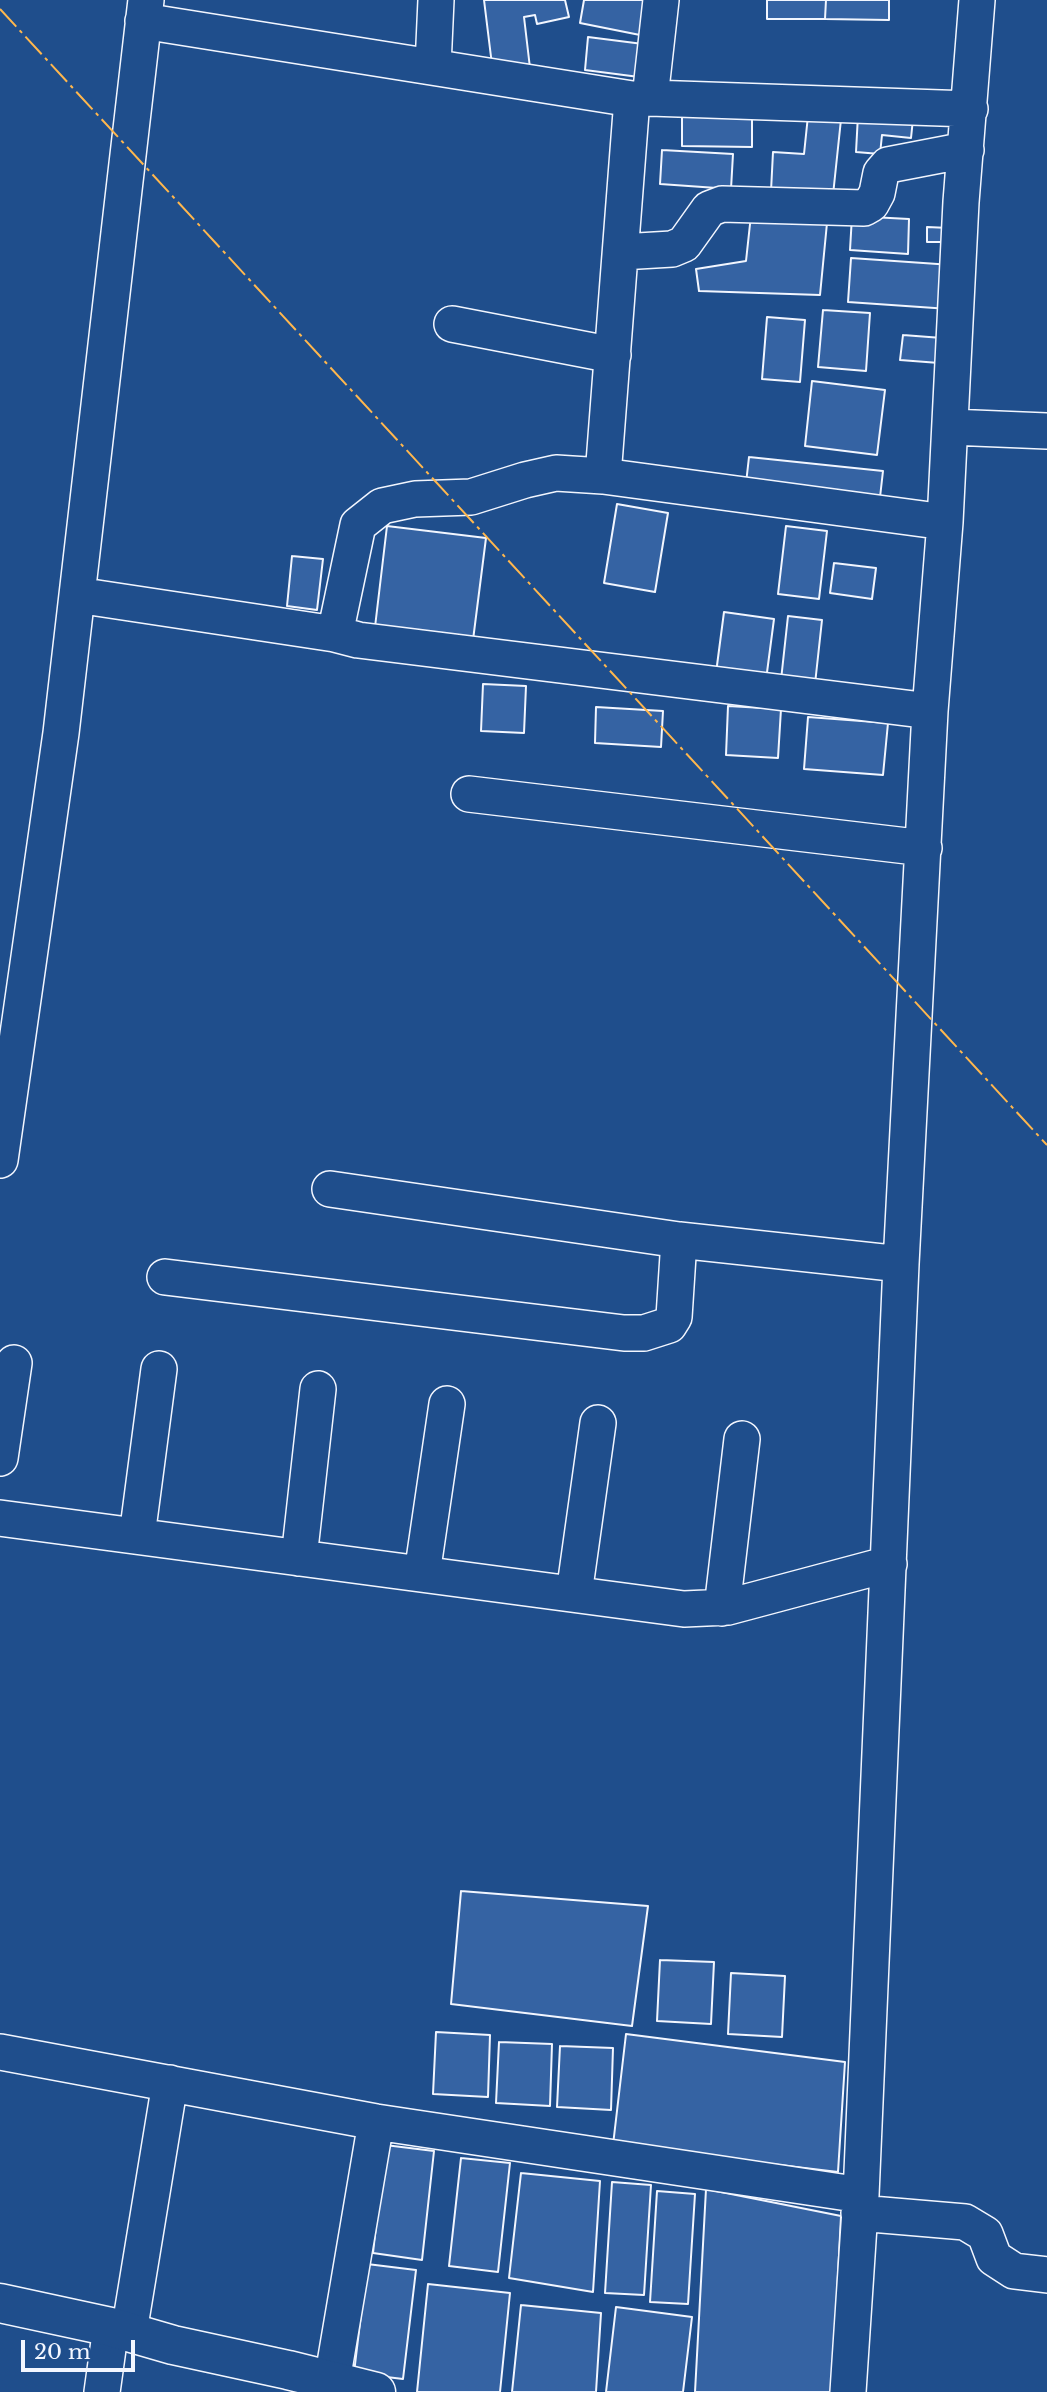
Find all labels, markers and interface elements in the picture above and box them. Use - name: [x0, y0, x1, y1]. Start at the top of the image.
- scale bar: [24, 2326, 138, 2370]
- text: 20 m: [34, 2339, 91, 2365]

